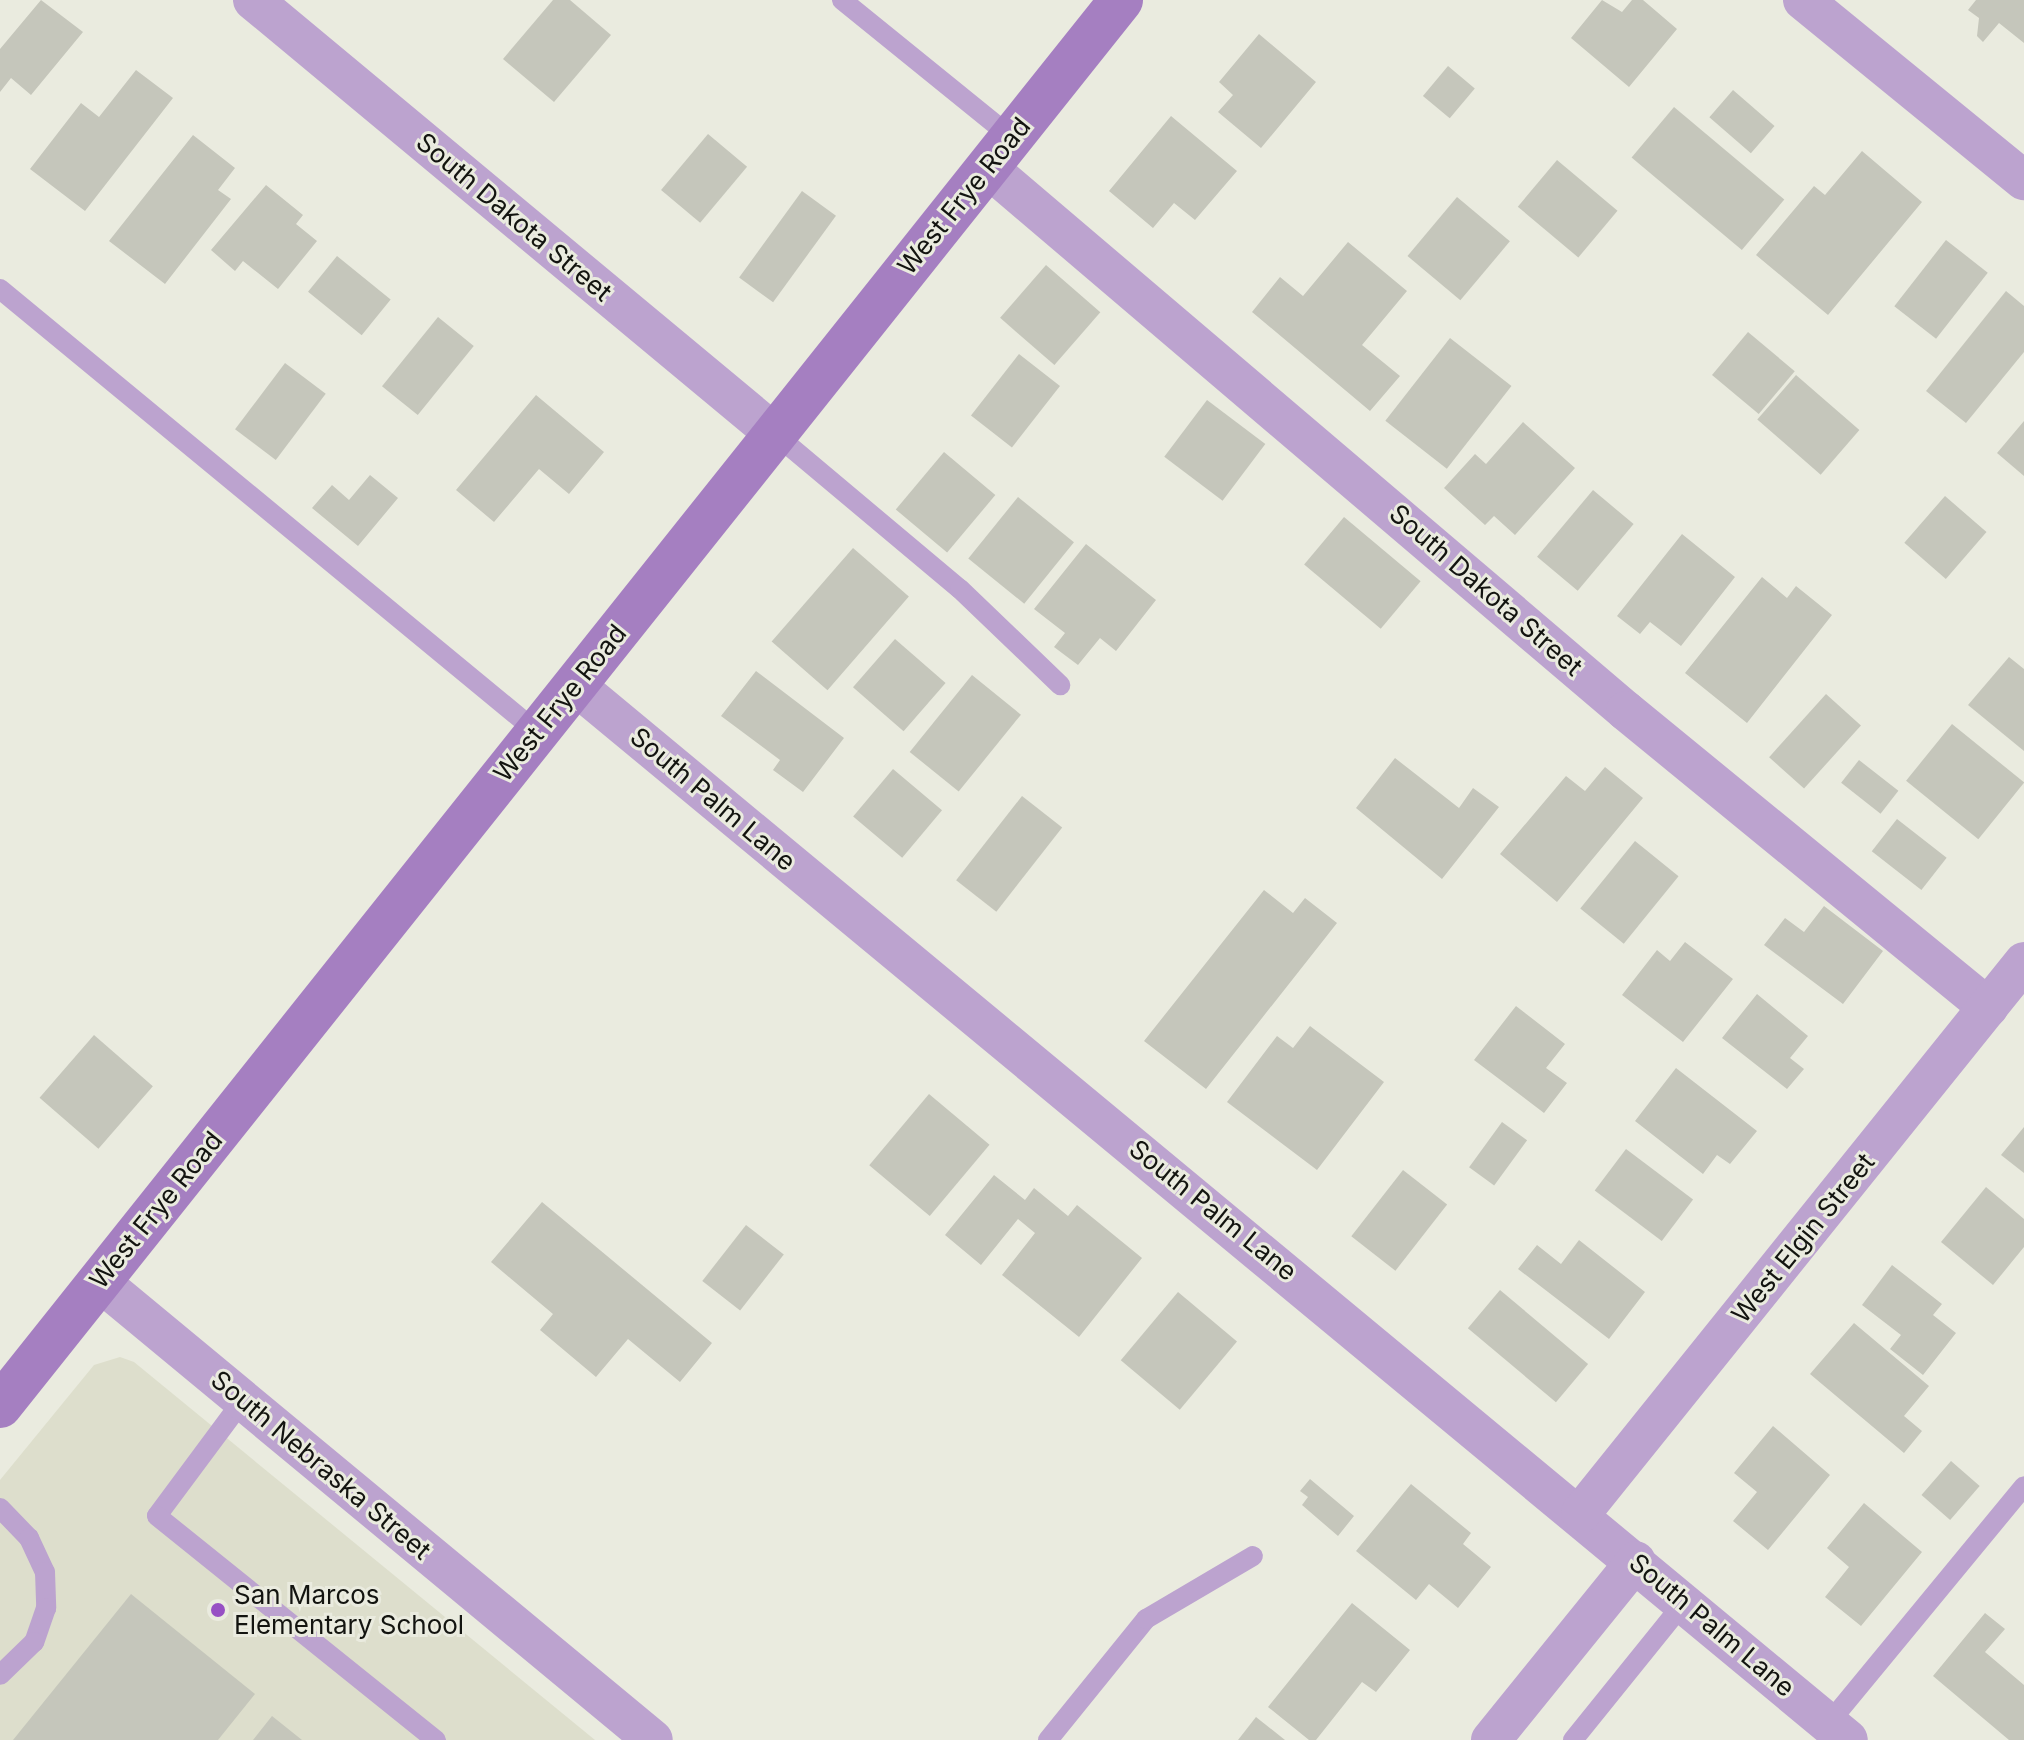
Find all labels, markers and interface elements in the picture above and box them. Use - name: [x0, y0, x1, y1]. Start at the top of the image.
- street label: West Frye Road: [891, 111, 1037, 281]
- street label: South Dakota Street: [410, 126, 618, 308]
- street label: South Dakota Street: [1383, 498, 1589, 682]
- street label: West Frye Road: [487, 618, 633, 788]
- street label: South Palm Lane: [624, 721, 802, 877]
- street label: West Frye Road: [83, 1125, 229, 1295]
- street label: South Palm Lane: [1123, 1133, 1303, 1287]
- street label: West Elgin Street: [1725, 1147, 1881, 1329]
- street label: South Nebraska Street: [205, 1364, 437, 1566]
- street label: South Palm Lane: [1623, 1547, 1801, 1703]
- place label: San Marcos Elementary School: [234, 1579, 464, 1640]
- marker: San Marcos Elementary School: [209, 1601, 227, 1619]

